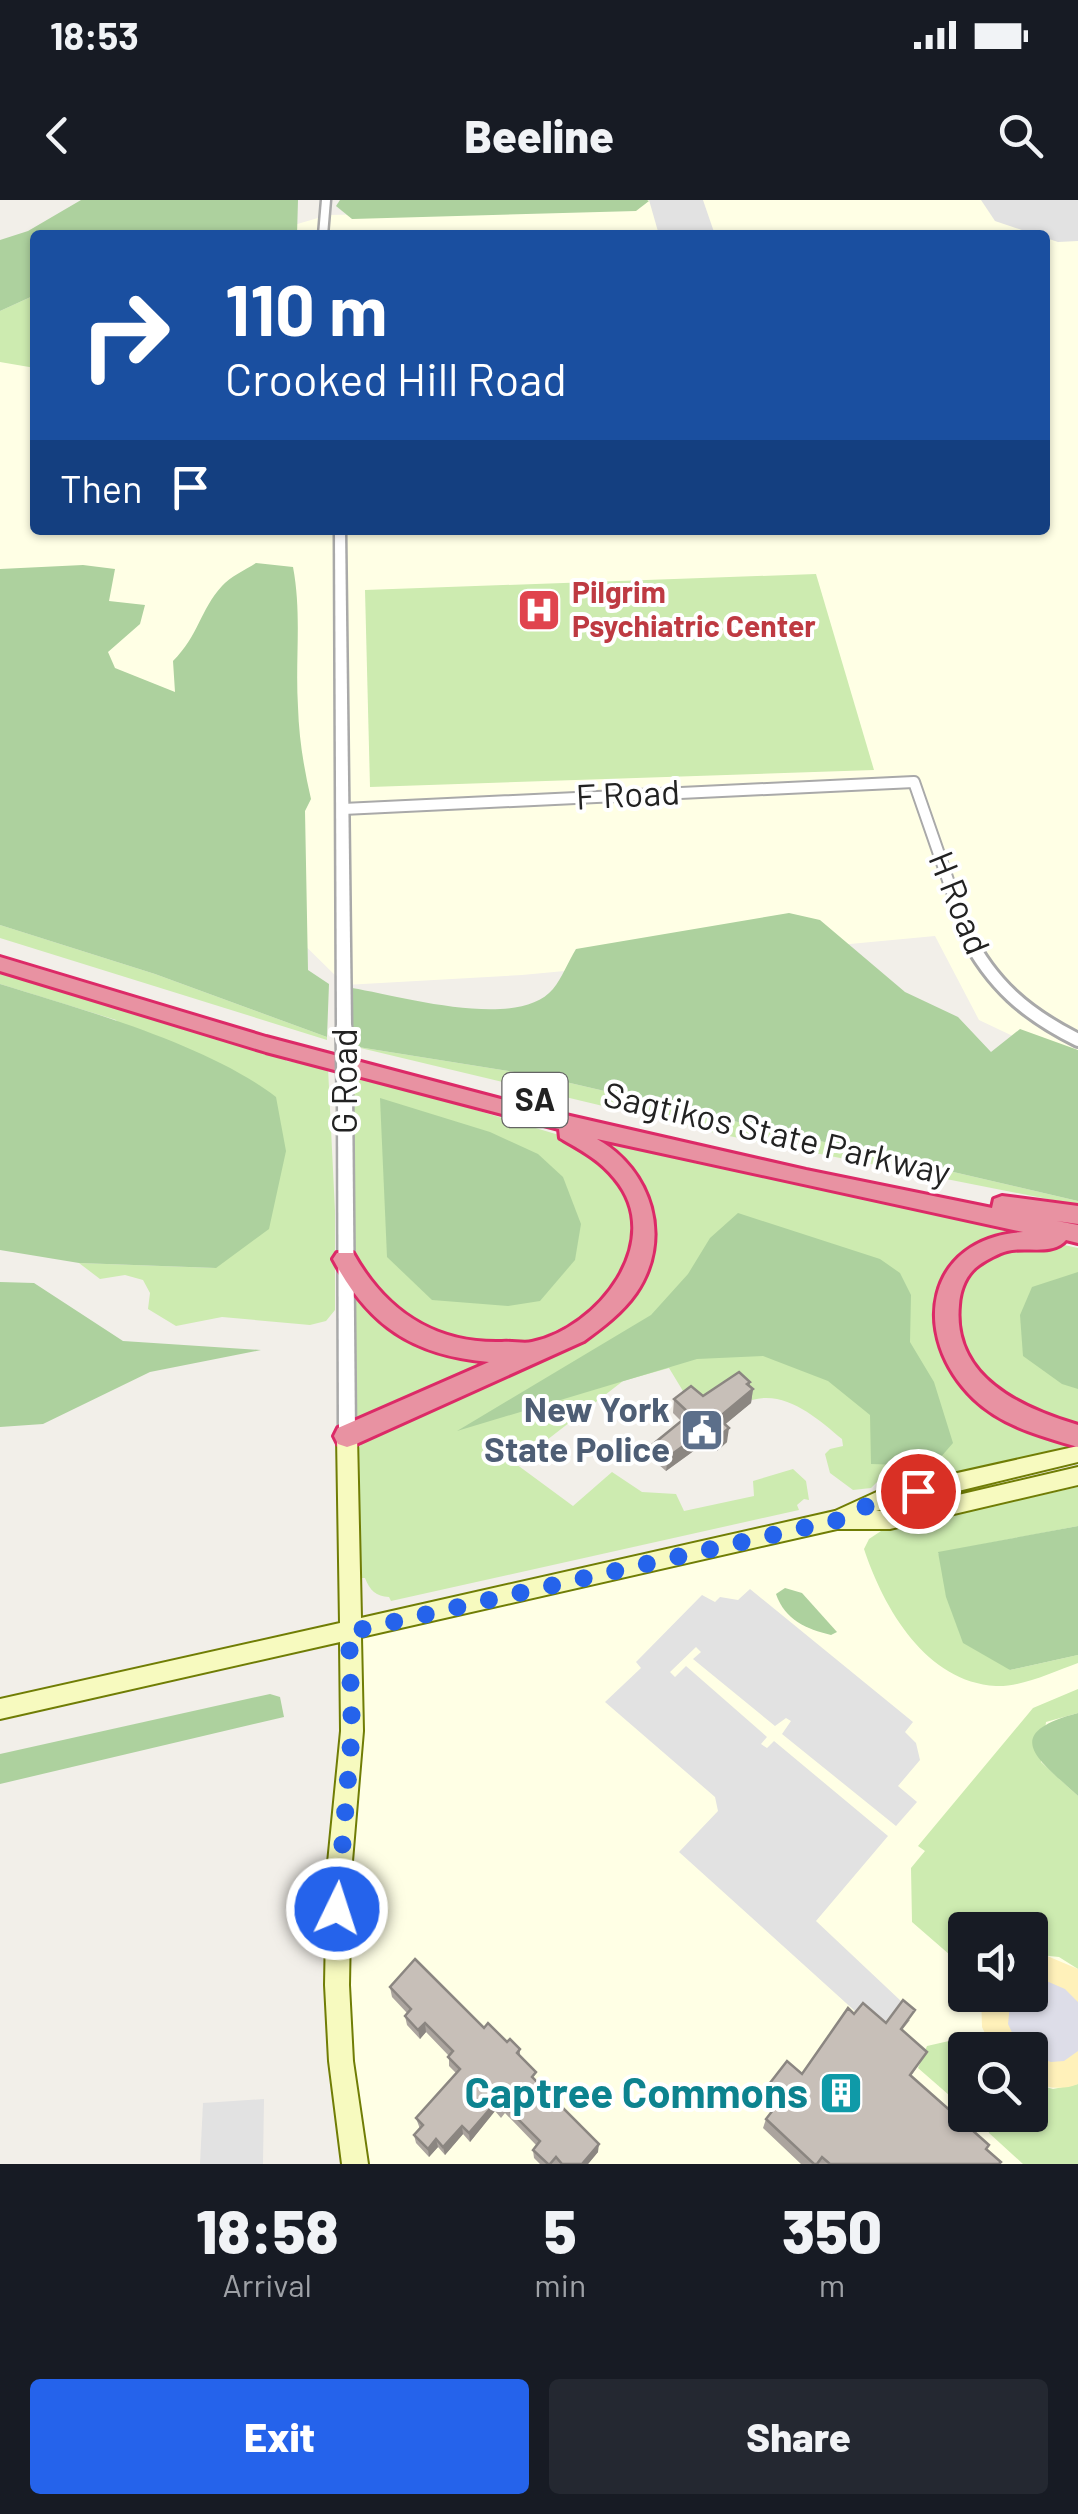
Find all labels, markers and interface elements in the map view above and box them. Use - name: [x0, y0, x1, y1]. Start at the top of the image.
- text: 18:53: [50, 12, 139, 58]
- icon: back: [30, 108, 85, 163]
- text: Beeline: [464, 108, 614, 162]
- icon: search: [993, 108, 1048, 163]
- text: 110 m: [225, 266, 387, 350]
- icon: right: [60, 270, 190, 400]
- text: Crooked Hill Road: [225, 351, 567, 405]
- icon: arrive: [163, 460, 218, 515]
- text: Then: [60, 465, 143, 511]
- place label: Pilgrim Psychiatric Center: [572, 573, 816, 643]
- hospital icon: Pilgrim Psychiatric Center: [516, 587, 562, 633]
- street label: F Road: [575, 769, 681, 817]
- street label: H Road: [921, 845, 1000, 960]
- street label: G Road: [322, 1028, 364, 1134]
- street label: Sagtikos State Parkway: [600, 1072, 955, 1192]
- road number: SA: [502, 1073, 568, 1127]
- place label: New York State Police: [484, 1387, 670, 1469]
- public building icon: New York State Police: [679, 1407, 725, 1453]
- pin: [876, 1449, 961, 1534]
- icon: arrive: [891, 1464, 946, 1519]
- position arrow: [285, 1857, 389, 1961]
- map controls: [948, 1912, 1048, 2132]
- button: sound: [948, 1912, 1048, 2012]
- button: search: [948, 2032, 1048, 2132]
- place label: Captree Commons: [464, 2066, 808, 2116]
- building icon: Captree Commons: [818, 2070, 864, 2116]
- text: 18:58: [196, 2194, 338, 2266]
- text: 5: [544, 2194, 577, 2266]
- text: 350: [782, 2194, 882, 2266]
- text: Arrival: [222, 2265, 312, 2303]
- text: min: [534, 2265, 586, 2303]
- text: m: [819, 2265, 845, 2303]
- button: Exit: [30, 2379, 529, 2494]
- button: Share: [549, 2379, 1048, 2494]

